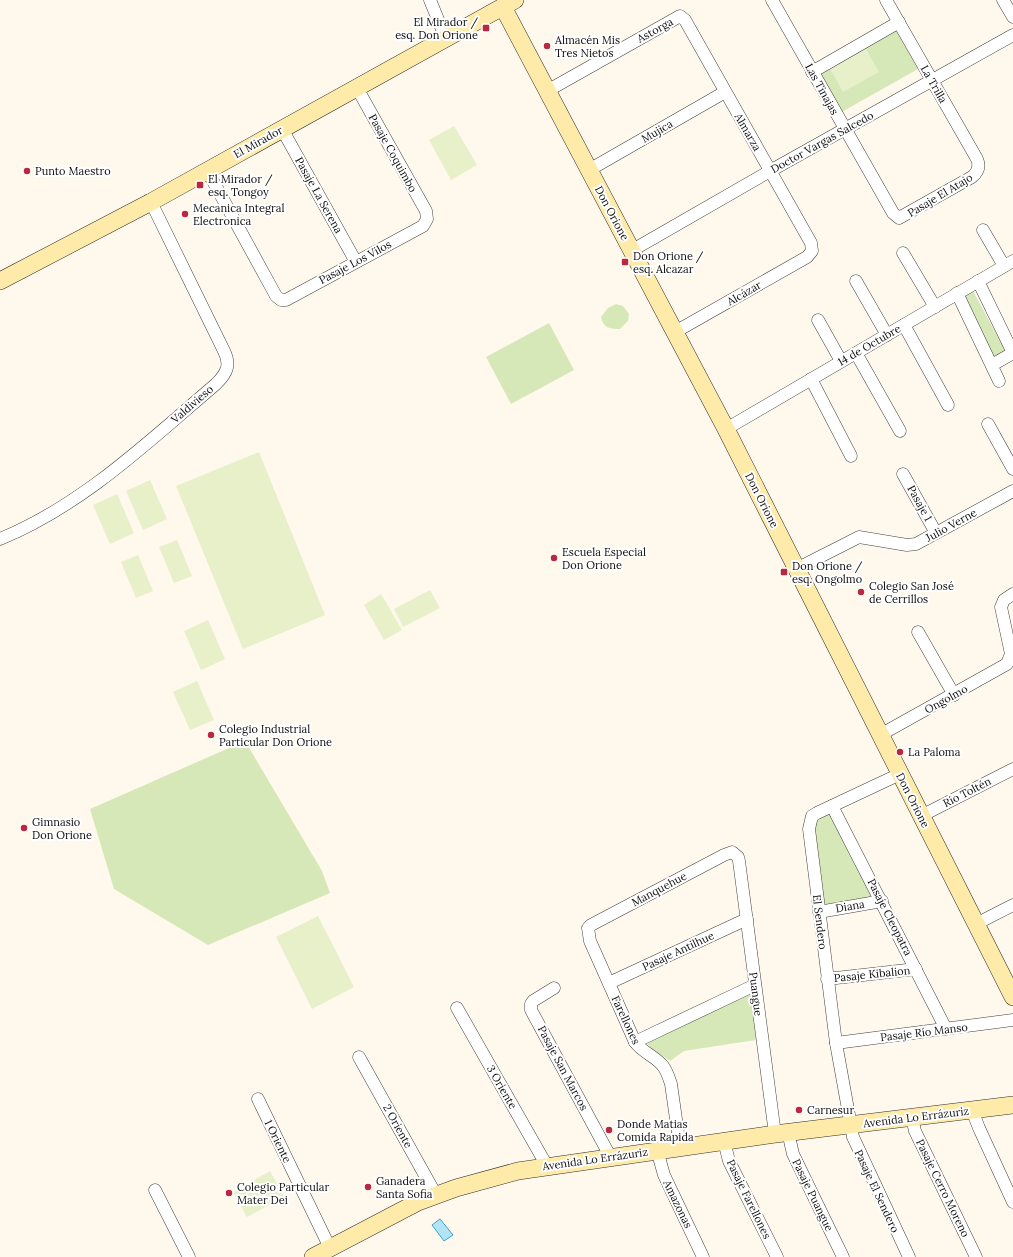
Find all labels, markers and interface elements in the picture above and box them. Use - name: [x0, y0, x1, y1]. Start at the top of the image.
- street label: Astorga: [634, 14, 676, 46]
- place label: El Mirador / esq. Don Orione: [395, 15, 478, 42]
- marker: El Mirador / esq. Don Orione: [481, 23, 491, 33]
- place label: Almacén Mis Tres Nietos: [554, 33, 620, 60]
- marker: Almacén Mis Tres Nietos: [542, 41, 552, 51]
- street label: Las Tinajas: [802, 61, 842, 117]
- street label: La Trilla: [918, 63, 951, 106]
- street label: Doctor Vargas Salcedo: [768, 108, 876, 176]
- street label: Almarza: [731, 110, 765, 154]
- street label: Pasaje Coquimbo: [366, 111, 420, 195]
- street label: Mujica: [639, 116, 676, 146]
- street label: El Mirador: [231, 123, 285, 161]
- street label: Pasaje La Serena: [292, 154, 346, 236]
- place label: Punto Maestro: [35, 164, 111, 178]
- marker: Punto Maestro: [22, 166, 32, 176]
- street label: Pasaje El Atajo: [905, 170, 975, 220]
- place label: El Mirador / esq. Tongoy: [208, 172, 273, 199]
- marker: El Mirador / esq. Tongoy: [195, 180, 205, 190]
- street label: Don Orione: [592, 183, 632, 243]
- place label: Mecanica Integral Electronica: [193, 201, 284, 228]
- marker: Mecanica Integral Electronica: [180, 209, 190, 219]
- street label: Pasaje Los Vilos: [316, 237, 394, 287]
- place label: Don Orione / esq. Alcazar: [633, 249, 704, 276]
- marker: Don Orione / esq. Alcazar: [620, 257, 630, 267]
- street label: Alcázar: [723, 277, 764, 309]
- street label: 14 de Octubre: [835, 321, 903, 369]
- street label: Valdivieso: [167, 382, 216, 427]
- street label: Don Orione: [742, 470, 782, 530]
- street label: Pasaje 1: [904, 483, 936, 523]
- street label: Julio Verne: [922, 505, 979, 545]
- place label: Escuela Especial Don Orione: [562, 545, 646, 572]
- marker: Escuela Especial Don Orione: [549, 553, 559, 563]
- place label: Don Orione / esq. Ongolmo: [792, 559, 863, 586]
- marker: Don Orione / esq. Ongolmo: [779, 567, 789, 577]
- place label: Colegio San José de Cerrillos: [869, 579, 954, 606]
- marker: Colegio San José de Cerrillos: [856, 587, 866, 597]
- street label: Ongolmo: [922, 681, 970, 717]
- place label: Colegio Industrial Particular Don Orione: [219, 722, 332, 749]
- marker: Colegio Industrial Particular Don Orione: [206, 730, 216, 740]
- place label: La Paloma: [908, 745, 961, 759]
- marker: La Paloma: [895, 747, 905, 757]
- street label: Don Orione: [893, 770, 933, 830]
- street label: Río Toltén: [941, 774, 994, 810]
- place label: Gimnasio Don Orione: [32, 815, 92, 842]
- marker: Gimnasio Don Orione: [19, 823, 29, 833]
- street label: Manquehue: [629, 869, 689, 909]
- street label: Pasaje Cleopatra: [865, 876, 916, 958]
- street label: El Sendero: [810, 894, 830, 950]
- street label: Diana: [834, 897, 866, 915]
- street label: Pasaje Antilhue: [640, 928, 716, 974]
- street label: Pasaje Kibalion: [833, 963, 911, 985]
- street label: Puangue: [746, 971, 766, 1017]
- street label: Farellones: [609, 993, 643, 1047]
- street label: Pasaje Río Manso: [879, 1020, 969, 1044]
- street label: Pasaje San Marcos: [535, 1023, 591, 1113]
- street label: 3 Oriente: [484, 1063, 520, 1111]
- street label: 2 Oriente: [380, 1102, 416, 1150]
- place label: Carnesur: [807, 1103, 854, 1117]
- street label: Avenida Lo Errázuriz: [861, 1104, 970, 1131]
- marker: Carnesur: [794, 1105, 804, 1115]
- street label: 1 Oriente: [262, 1117, 294, 1165]
- place label: Donde Matias Comida Rapida: [617, 1117, 694, 1144]
- marker: Donde Matias Comida Rapida: [604, 1125, 614, 1135]
- street label: Pasaje Cerro Moreno: [913, 1137, 973, 1239]
- street label: Avenida Lo Errázuriz: [540, 1145, 649, 1173]
- street label: Pasaje El Sendero: [852, 1147, 902, 1235]
- street label: Pasaje Puangue: [789, 1156, 837, 1234]
- street label: Pasaje Farellones: [724, 1157, 774, 1241]
- place label: Ganadera Santa Sofia: [376, 1174, 433, 1201]
- street label: Amazonas: [660, 1177, 696, 1230]
- place label: Colegio Particular Mater Dei: [237, 1180, 329, 1207]
- marker: Ganadera Santa Sofia: [363, 1182, 373, 1192]
- marker: Colegio Particular Mater Dei: [224, 1188, 234, 1198]

